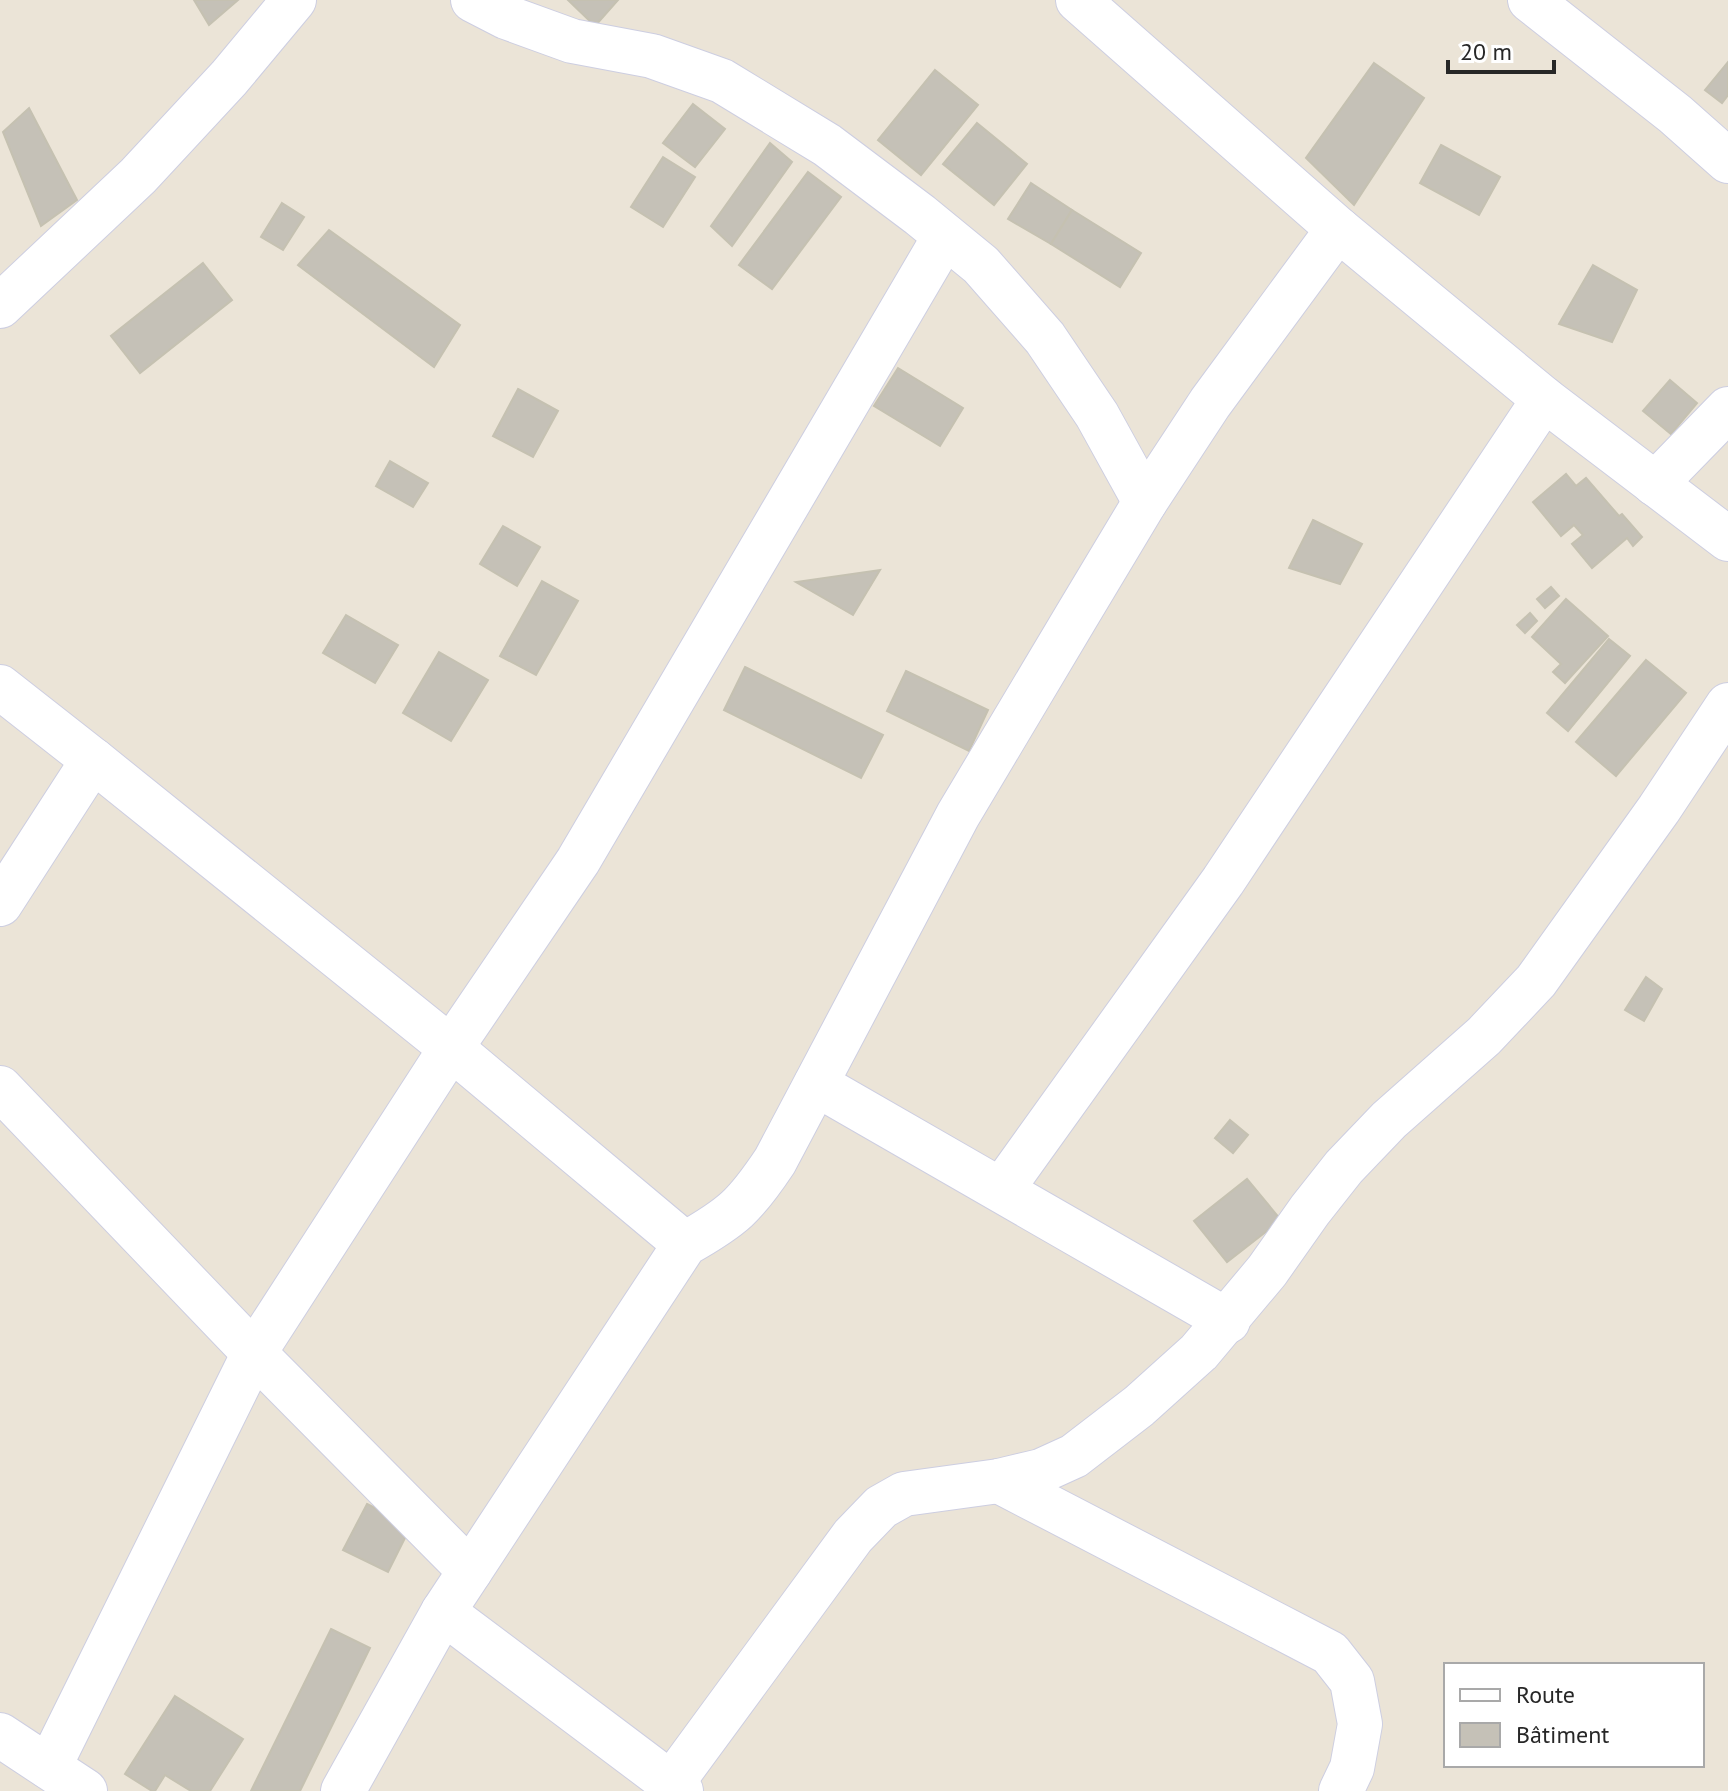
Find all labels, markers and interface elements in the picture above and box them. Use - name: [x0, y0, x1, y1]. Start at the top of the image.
- scale bar: [1448, 24, 1554, 74]
- text: 20 m: [1460, 36, 1512, 67]
- legend: [1444, 1663, 1704, 1767]
- text: Route: [1516, 1679, 1575, 1710]
- text: Bâtiment: [1516, 1719, 1609, 1750]

